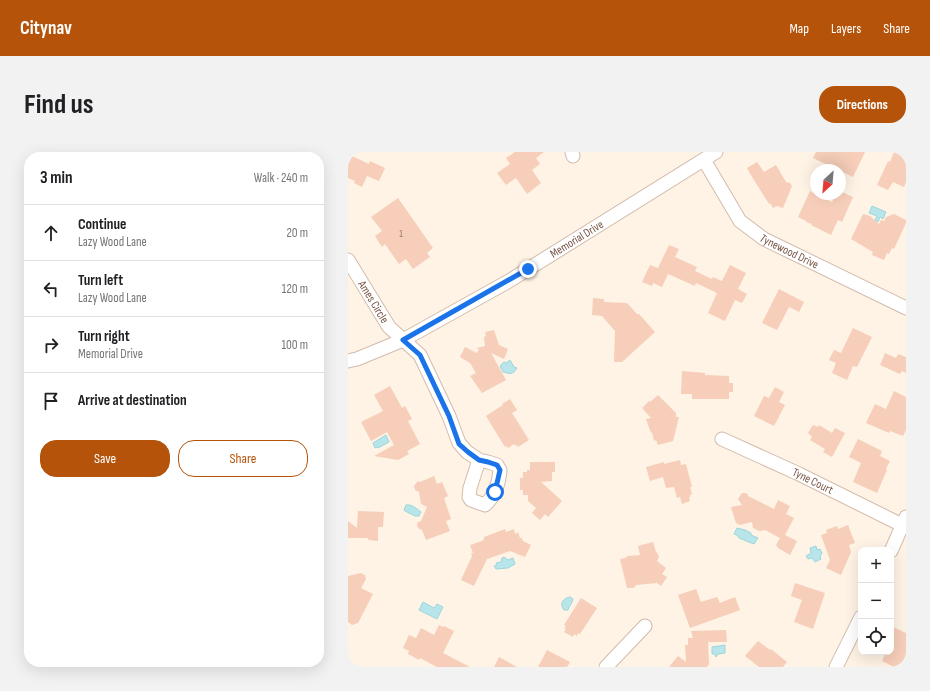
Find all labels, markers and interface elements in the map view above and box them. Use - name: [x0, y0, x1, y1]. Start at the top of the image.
- text: Citynav: [20, 17, 72, 40]
- text: Map: [789, 20, 809, 37]
- text: Layers: [831, 20, 861, 37]
- text: Share: [883, 20, 910, 37]
- button: Directions: [819, 86, 906, 123]
- text: Find us: [24, 88, 93, 121]
- north arrow: [810, 164, 846, 200]
- text: 3 min: [40, 168, 73, 188]
- text: Walk · 240 m: [254, 170, 308, 186]
- text: Continue: [78, 215, 127, 234]
- street label: Memorial Drive: [547, 216, 606, 261]
- icon: ahead: [40, 222, 62, 244]
- text: 20 m: [286, 225, 308, 241]
- house number: 1: [399, 228, 403, 240]
- street label: Tynewood Drive: [757, 231, 821, 272]
- text: Lazy Wood Lane: [78, 234, 147, 250]
- route end: [519, 260, 537, 278]
- text: Turn left: [78, 271, 123, 290]
- street label: Ames Circle: [354, 277, 392, 326]
- icon: left: [40, 278, 62, 300]
- text: 120 m: [282, 281, 308, 297]
- text: Lazy Wood Lane: [78, 290, 147, 306]
- text: Turn right: [78, 327, 130, 346]
- icon: right: [40, 334, 62, 356]
- text: 100 m: [281, 337, 308, 353]
- text: Memorial Drive: [78, 346, 143, 362]
- icon: arrive: [40, 390, 62, 412]
- text: Arrive at destination: [78, 391, 187, 410]
- button: Save: [40, 440, 170, 477]
- button: Share: [178, 440, 308, 477]
- street label: Tyne Court: [790, 464, 836, 497]
- route start: [486, 483, 504, 501]
- map controls: [858, 547, 894, 655]
- button: +: [858, 547, 894, 583]
- button: −: [858, 583, 894, 619]
- button: locate: [858, 619, 894, 655]

